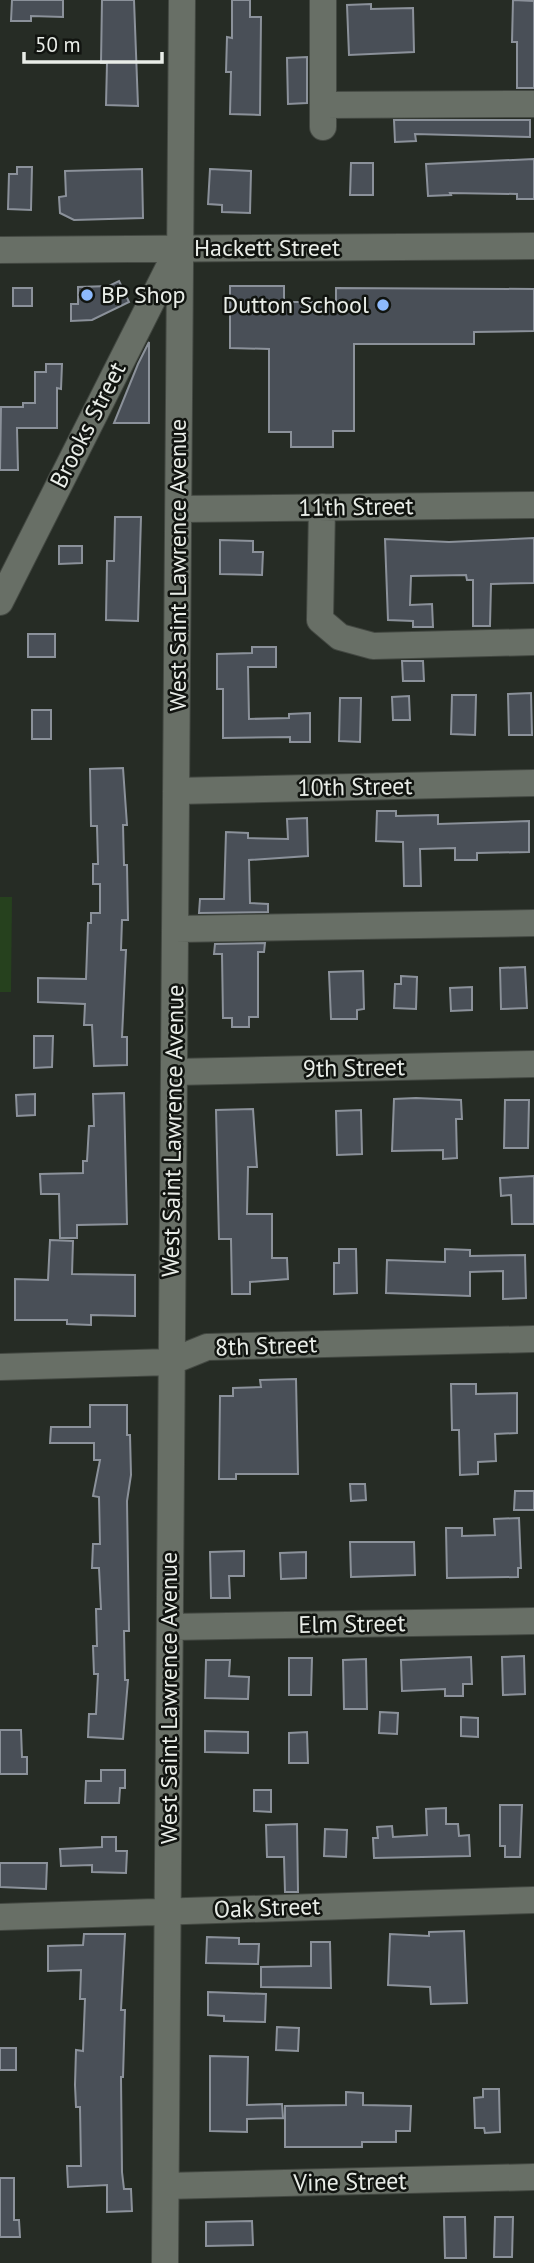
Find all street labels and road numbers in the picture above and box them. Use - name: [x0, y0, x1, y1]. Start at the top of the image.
- street label: Hackett Street: [194, 232, 340, 263]
- street label: Brooks Street: [43, 357, 133, 493]
- street label: West Saint Lawrence Avenue: [162, 419, 193, 711]
- street label: 11th Street: [298, 490, 414, 523]
- street label: 10th Street: [297, 770, 413, 803]
- street label: West Saint Lawrence Avenue: [154, 985, 191, 1277]
- street label: 9th Street: [303, 1051, 405, 1084]
- street label: 8th Street: [214, 1328, 318, 1363]
- street label: West Saint Lawrence Avenue: [153, 1552, 184, 1844]
- street label: Elm Street: [298, 1607, 406, 1640]
- street label: Oak Street: [213, 1890, 321, 1925]
- street label: Vine Street: [292, 2165, 407, 2198]

